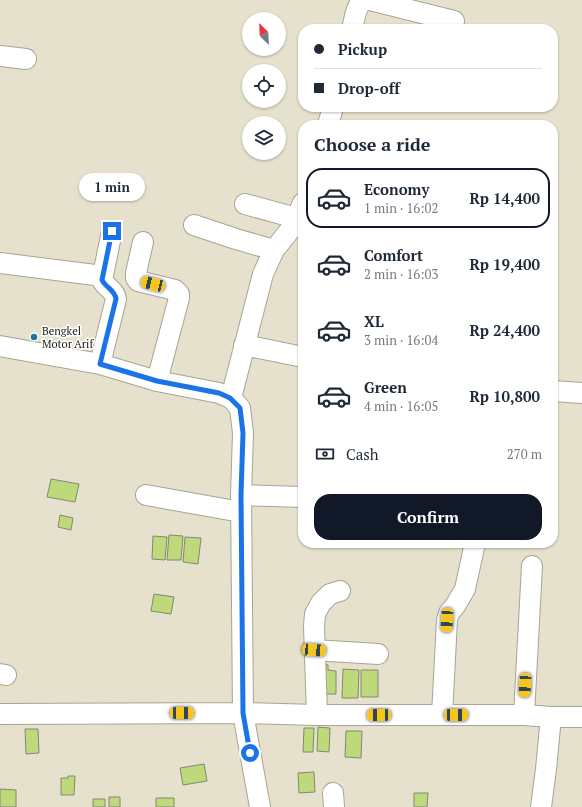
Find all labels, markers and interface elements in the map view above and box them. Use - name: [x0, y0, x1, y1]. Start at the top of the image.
- north arrow: [242, 12, 286, 56]
- map controls: [242, 12, 286, 160]
- text: Pickup: [338, 39, 387, 59]
- button: locate: [242, 64, 286, 108]
- text: Drop-off: [338, 78, 400, 98]
- button: layers: [242, 116, 286, 160]
- text: Choose a ride: [314, 132, 430, 156]
- callout: 1 min: [79, 173, 145, 201]
- text: 1 min: [94, 178, 130, 196]
- text: Economy: [364, 179, 429, 199]
- icon: car: [316, 180, 352, 216]
- text: Rp 14,400: [469, 188, 540, 208]
- text: 1 min · 16:02: [364, 199, 438, 217]
- route end: [103, 222, 121, 240]
- text: Comfort: [364, 245, 423, 265]
- icon: car: [316, 246, 352, 282]
- text: Rp 19,400: [469, 254, 540, 274]
- text: 2 min · 16:03: [364, 265, 438, 283]
- car: [140, 275, 166, 293]
- text: XL: [364, 311, 384, 331]
- icon: car: [316, 312, 352, 348]
- text: Rp 24,400: [469, 320, 540, 340]
- place label: Bengkel Motor Arif: [42, 324, 94, 351]
- text: 3 min · 16:04: [364, 331, 438, 349]
- marker: Bengkel Motor Arif: [29, 332, 39, 342]
- text: Green: [364, 377, 407, 397]
- icon: car: [316, 378, 352, 414]
- text: Rp 10,800: [469, 386, 540, 406]
- text: 4 min · 16:05: [364, 397, 438, 415]
- icon: cash: [314, 443, 336, 465]
- text: Cash: [346, 444, 379, 464]
- text: 270 m: [507, 445, 542, 463]
- button: Confirm: [314, 494, 542, 540]
- car: [440, 608, 454, 632]
- car: [302, 643, 326, 657]
- car: [518, 673, 532, 697]
- car: [170, 707, 194, 719]
- car: [367, 709, 391, 721]
- car: [444, 709, 468, 721]
- route start: [241, 744, 259, 762]

